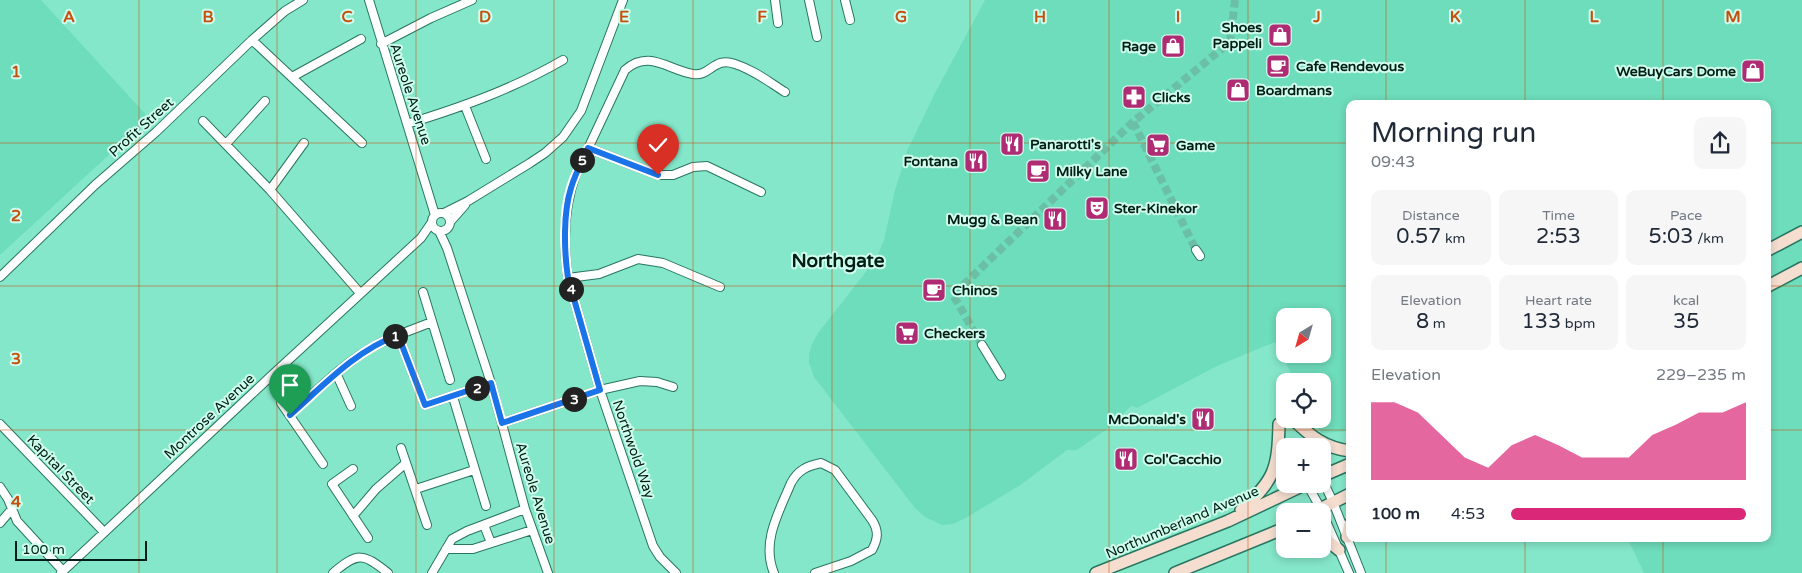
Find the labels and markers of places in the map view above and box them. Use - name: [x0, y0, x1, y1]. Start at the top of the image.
- place label: Shoes Pappeli: [1213, 19, 1262, 52]
- shop icon: Shoes Pappeli: [1267, 22, 1293, 48]
- shop icon: Rage: [1160, 33, 1186, 59]
- place label: Rage: [1121, 38, 1156, 55]
- cafe icon: Cafe Rendevous: [1265, 53, 1291, 79]
- place label: Cafe Rendevous: [1296, 58, 1404, 75]
- shop icon: WeBuyCars Dome: [1740, 58, 1766, 84]
- place label: WeBuyCars Dome: [1616, 63, 1736, 80]
- shop icon: Boardmans: [1225, 77, 1251, 103]
- place label: Boardmans: [1256, 82, 1332, 99]
- pharmacy icon: Clicks: [1121, 84, 1147, 110]
- place label: Clicks: [1152, 89, 1191, 106]
- pin: [637, 124, 679, 175]
- restaurant icon: Panarotti's: [999, 131, 1025, 157]
- supermarket icon: Game: [1145, 132, 1171, 158]
- place label: Panarotti's: [1030, 136, 1101, 153]
- place label: Game: [1176, 137, 1215, 154]
- pin: 5: [570, 148, 594, 172]
- restaurant icon: Fontana: [963, 148, 989, 174]
- place label: Fontana: [904, 153, 958, 170]
- cafe icon: Milky Lane: [1025, 158, 1051, 184]
- place label: Milky Lane: [1056, 163, 1128, 180]
- theatre icon: Ster-Kinekor: [1084, 195, 1110, 221]
- place label: Ster-Kinekor: [1114, 200, 1198, 217]
- restaurant icon: Mugg & Bean: [1042, 206, 1068, 232]
- place label: Mugg & Bean: [947, 211, 1038, 228]
- pin: 4: [558, 276, 584, 302]
- cafe icon: Chinos: [921, 277, 947, 303]
- place label: Chinos: [952, 282, 998, 299]
- supermarket icon: Checkers: [894, 320, 920, 346]
- pin: 1: [382, 324, 408, 348]
- place label: Checkers: [924, 325, 985, 342]
- pin: [269, 364, 311, 415]
- pin: 2: [464, 376, 490, 400]
- pin: 3: [562, 386, 586, 412]
- restaurant icon: McDonald's: [1190, 406, 1216, 432]
- place label: McDonald's: [1108, 411, 1186, 428]
- restaurant icon: Col'Cacchio: [1113, 446, 1139, 472]
- place label: Col'Cacchio: [1144, 451, 1222, 468]

